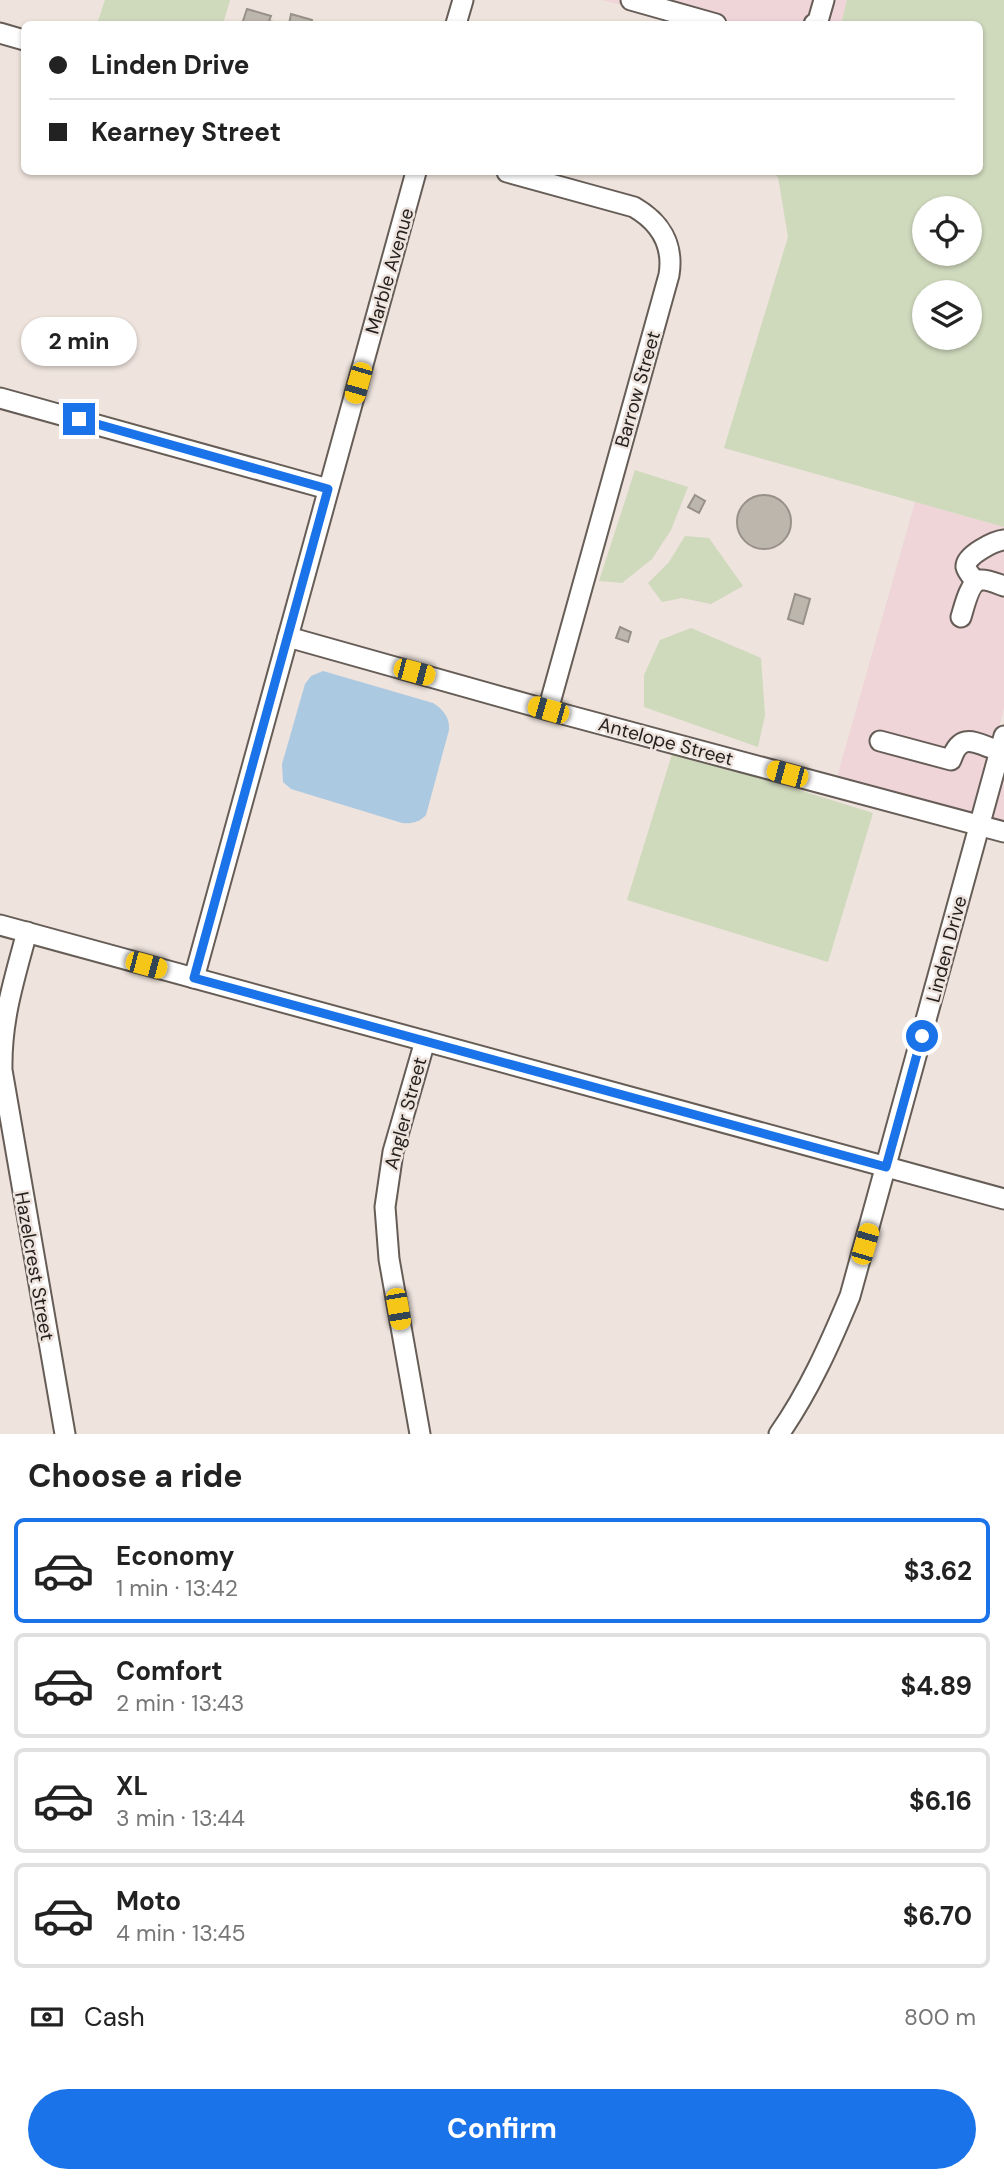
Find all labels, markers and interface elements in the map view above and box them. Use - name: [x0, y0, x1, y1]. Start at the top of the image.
- text: Linden Drive: [91, 48, 249, 82]
- text: Kearney Street: [91, 115, 281, 149]
- map controls: [912, 196, 982, 350]
- button: locate: [912, 196, 982, 266]
- street label: Marble Avenue: [360, 205, 419, 337]
- button: layers: [912, 280, 982, 350]
- callout: 2 min: [21, 318, 137, 366]
- text: 2 min: [49, 326, 109, 356]
- street label: Barrow Street: [609, 328, 666, 450]
- car: [343, 360, 374, 406]
- route end: [63, 403, 95, 435]
- car: [391, 656, 438, 688]
- car: [525, 694, 572, 726]
- street label: Antelope Street: [596, 711, 736, 771]
- car: [764, 758, 811, 790]
- street label: Linden Drive: [920, 893, 973, 1005]
- car: [123, 949, 170, 981]
- route start: [906, 1020, 938, 1052]
- street label: Angler Street: [379, 1054, 432, 1172]
- street label: Hazelcrest Street: [9, 1190, 60, 1343]
- car: [850, 1221, 881, 1267]
- car: [385, 1286, 412, 1332]
- text: Choose a ride: [28, 1455, 243, 1497]
- icon: car: [32, 1539, 95, 1602]
- text: Economy: [116, 1539, 234, 1573]
- text: $3.62: [904, 1554, 972, 1588]
- text: 1 min · 13:42: [116, 1573, 238, 1603]
- icon: car: [32, 1654, 95, 1717]
- text: Comfort: [116, 1654, 222, 1688]
- text: $4.89: [900, 1669, 972, 1703]
- text: 2 min · 13:43: [116, 1688, 244, 1718]
- icon: car: [32, 1769, 95, 1832]
- text: XL: [116, 1769, 148, 1803]
- text: $6.16: [909, 1784, 972, 1818]
- text: 3 min · 13:44: [116, 1803, 245, 1833]
- icon: car: [32, 1884, 95, 1947]
- text: Moto: [116, 1884, 181, 1918]
- text: $6.70: [903, 1899, 972, 1933]
- text: 4 min · 13:45: [116, 1918, 246, 1948]
- icon: cash: [28, 1998, 66, 2036]
- text: Cash: [84, 2000, 145, 2034]
- text: 800 m: [904, 2002, 976, 2032]
- button: Confirm: [28, 2089, 976, 2169]

